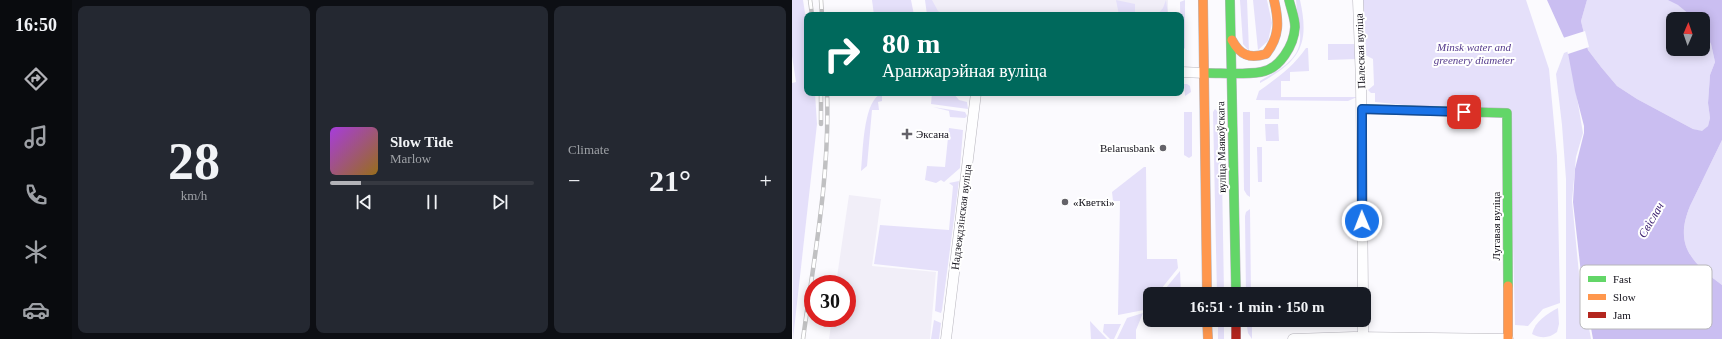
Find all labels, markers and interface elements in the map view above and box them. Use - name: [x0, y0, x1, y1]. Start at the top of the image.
- north arrow: [1666, 12, 1710, 56]
- map controls: [1666, 12, 1710, 56]
- street label: Палеская вуліца: [1353, 13, 1367, 89]
- text: 16:50: [15, 15, 57, 35]
- icon: right: [816, 28, 868, 80]
- text: 80 m: [882, 28, 940, 59]
- park label: Minsk water and greenery diameter: [1434, 41, 1515, 66]
- text: Аранжарэйная вуліца: [882, 61, 1047, 81]
- icon: directions: [22, 65, 50, 93]
- pin: [1447, 95, 1481, 129]
- street label: вуліца Маякоўскага: [1214, 101, 1228, 193]
- icon: arrive: [1453, 101, 1475, 123]
- icon: music: [22, 123, 50, 151]
- marker: Эксана: [901, 128, 913, 140]
- place label: Эксана: [916, 128, 949, 140]
- text: 28: [168, 133, 220, 190]
- text: Slow Tide: [390, 134, 453, 150]
- text: Climate: [568, 142, 609, 157]
- place label: Belarusbank: [1100, 142, 1155, 154]
- marker: Belarusbank: [1158, 143, 1168, 153]
- text: Marlow: [390, 151, 431, 166]
- street label: Надзеждзінская вуліца: [949, 163, 973, 270]
- text: 21°: [649, 164, 691, 197]
- text: −: [568, 168, 580, 193]
- text: +: [760, 168, 772, 193]
- icon: phone: [22, 181, 50, 209]
- text: km/h: [181, 188, 207, 203]
- icon: previous: [353, 191, 375, 213]
- icon: pause: [421, 191, 443, 213]
- icon: next: [489, 191, 511, 213]
- street label: Лугавая вуліца: [1490, 191, 1502, 260]
- place label: «Кветкі»: [1073, 196, 1115, 208]
- marker: «Кветкі»: [1060, 197, 1070, 207]
- water label: Свіслач: [1635, 199, 1667, 240]
- position arrow: [1341, 200, 1383, 242]
- icon: climate: [22, 238, 50, 266]
- legend: [1580, 265, 1712, 329]
- text: Fast: [1613, 273, 1631, 285]
- speed limit sign: 30: [804, 275, 856, 327]
- text: Slow: [1613, 291, 1636, 303]
- icon: car: [22, 296, 50, 324]
- text: 16:51 · 1 min · 150 m: [1190, 299, 1325, 315]
- text: Jam: [1613, 309, 1631, 321]

